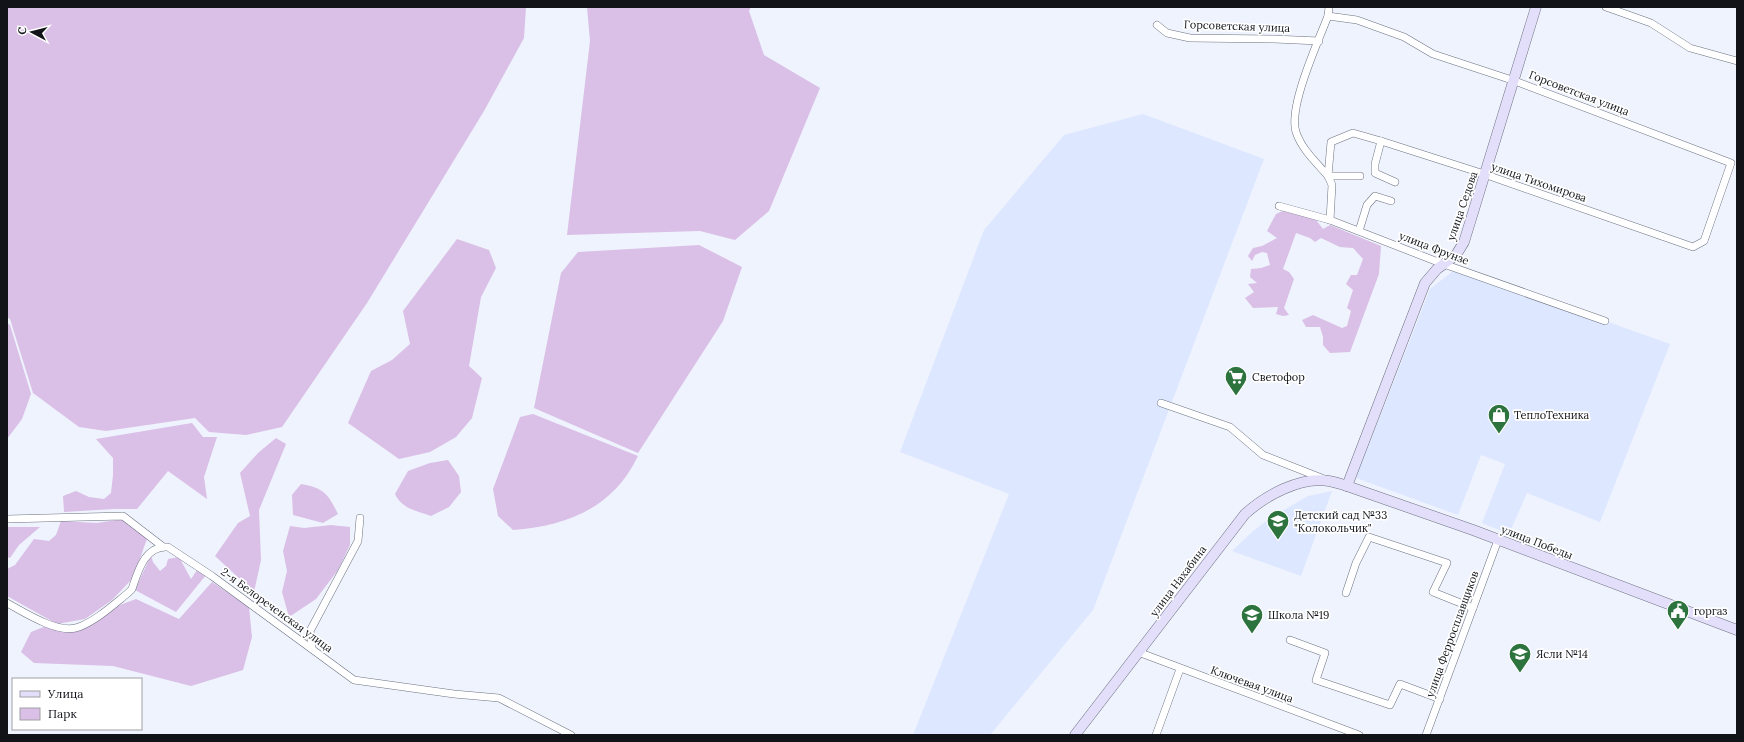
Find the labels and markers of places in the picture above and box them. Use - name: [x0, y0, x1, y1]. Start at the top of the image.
- supermarket icon: Светофор: [1223, 364, 1249, 397]
- place label: Светофор: [1252, 370, 1305, 384]
- shop icon: ТеплоТехника: [1486, 402, 1512, 435]
- place label: ТеплоТехника: [1514, 408, 1590, 422]
- school or university icon: Детский сад №33 "Колокольчик": [1265, 508, 1291, 541]
- place label: Детский сад №33 "Колокольчик": [1294, 508, 1387, 535]
- public building icon: горгаз: [1665, 598, 1691, 631]
- school or university icon: Школа №19: [1239, 602, 1265, 635]
- place label: горгаз: [1694, 604, 1727, 618]
- place label: Школа №19: [1268, 608, 1329, 622]
- school or university icon: Ясли №14: [1507, 641, 1533, 674]
- place label: Ясли №14: [1536, 647, 1588, 661]

